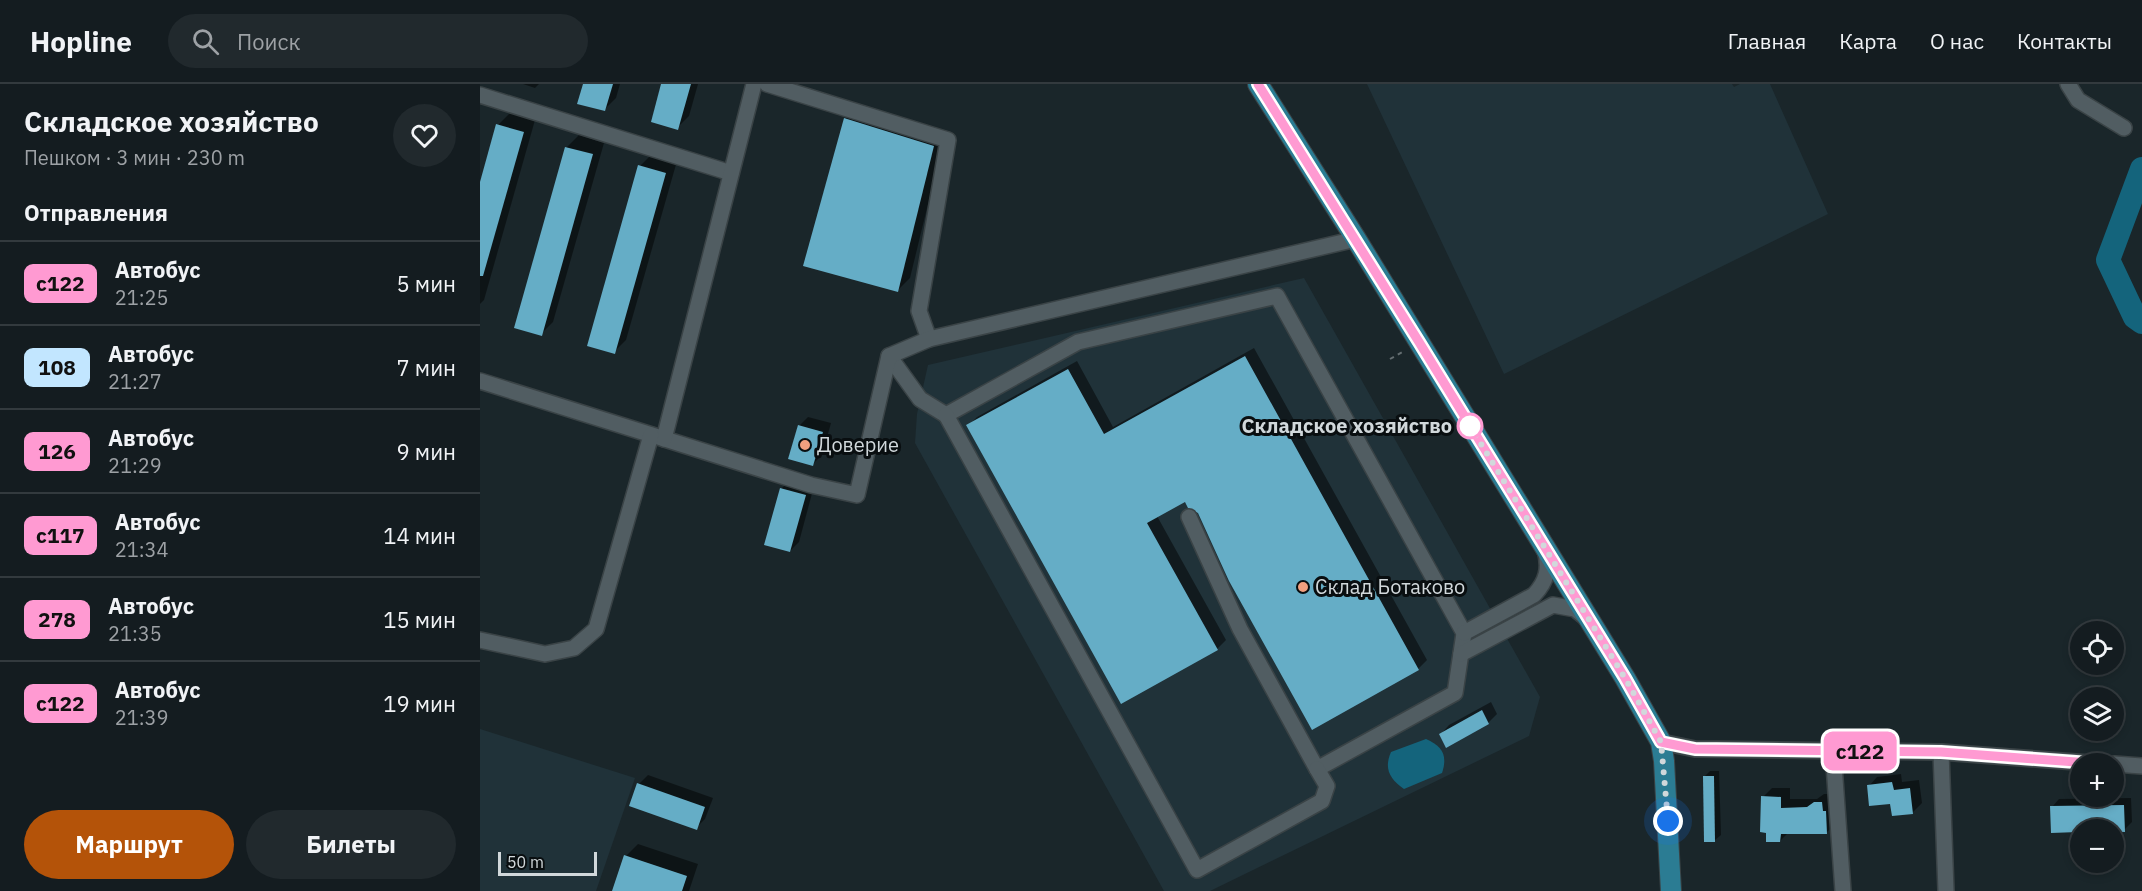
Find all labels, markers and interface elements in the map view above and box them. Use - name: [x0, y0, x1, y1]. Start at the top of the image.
- search box: [168, 14, 588, 68]
- text: Hopline: [30, 23, 132, 60]
- icon: search: [189, 25, 222, 58]
- text: Поиск: [237, 27, 301, 56]
- text: Главная: [1728, 27, 1806, 55]
- text: Карта: [1839, 27, 1897, 55]
- text: О нас: [1930, 27, 1984, 55]
- text: Контакты: [2017, 27, 2112, 55]
- text: Складское хозяйство: [24, 103, 319, 140]
- button: heart: [393, 104, 456, 167]
- text: Пешком · 3 мин · 230 m: [24, 144, 245, 171]
- text: Отправления: [24, 198, 168, 227]
- text: Автобус: [115, 255, 201, 284]
- text: с122: [36, 269, 85, 297]
- text: 5 мин: [396, 269, 456, 298]
- text: 21:25: [115, 284, 169, 311]
- text: Автобус: [108, 339, 194, 368]
- text: 108: [38, 353, 76, 381]
- text: 7 мин: [396, 353, 456, 382]
- text: 21:27: [108, 368, 162, 395]
- place label: Складское хозяйство: [1241, 412, 1452, 439]
- marker: Складское хозяйство: [1457, 413, 1483, 439]
- text: Автобус: [108, 423, 194, 452]
- place label: Доверие: [817, 431, 899, 458]
- text: 126: [38, 437, 76, 465]
- text: 9 мин: [396, 437, 456, 466]
- marker: Доверие: [798, 438, 812, 452]
- text: 21:29: [108, 452, 162, 479]
- text: Автобус: [115, 507, 201, 536]
- text: с117: [36, 521, 85, 549]
- text: 14 мин: [383, 521, 456, 550]
- text: 21:34: [115, 536, 169, 563]
- place label: Склад Ботаково: [1315, 573, 1465, 600]
- marker: Склад Ботаково: [1296, 580, 1310, 594]
- text: Автобус: [108, 591, 194, 620]
- text: 278: [38, 605, 76, 633]
- text: 15 мин: [383, 605, 456, 634]
- text: 21:35: [108, 620, 162, 647]
- map controls: [2070, 621, 2124, 873]
- button: locate: [2070, 621, 2124, 675]
- text: Автобус: [115, 675, 201, 704]
- button: layers: [2070, 687, 2124, 741]
- text: с122: [36, 689, 85, 717]
- text: 19 мин: [383, 689, 456, 718]
- text: 21:39: [115, 704, 169, 731]
- line badge: с122: [1818, 732, 1902, 770]
- text: с122: [1836, 737, 1884, 765]
- button: +: [2070, 753, 2124, 807]
- your location: [1653, 806, 1683, 836]
- button: Маршрут: [24, 810, 234, 879]
- button: Билеты: [246, 810, 456, 879]
- button: −: [2070, 819, 2124, 873]
- scale bar: [498, 849, 597, 876]
- text: 50 m: [507, 852, 544, 872]

